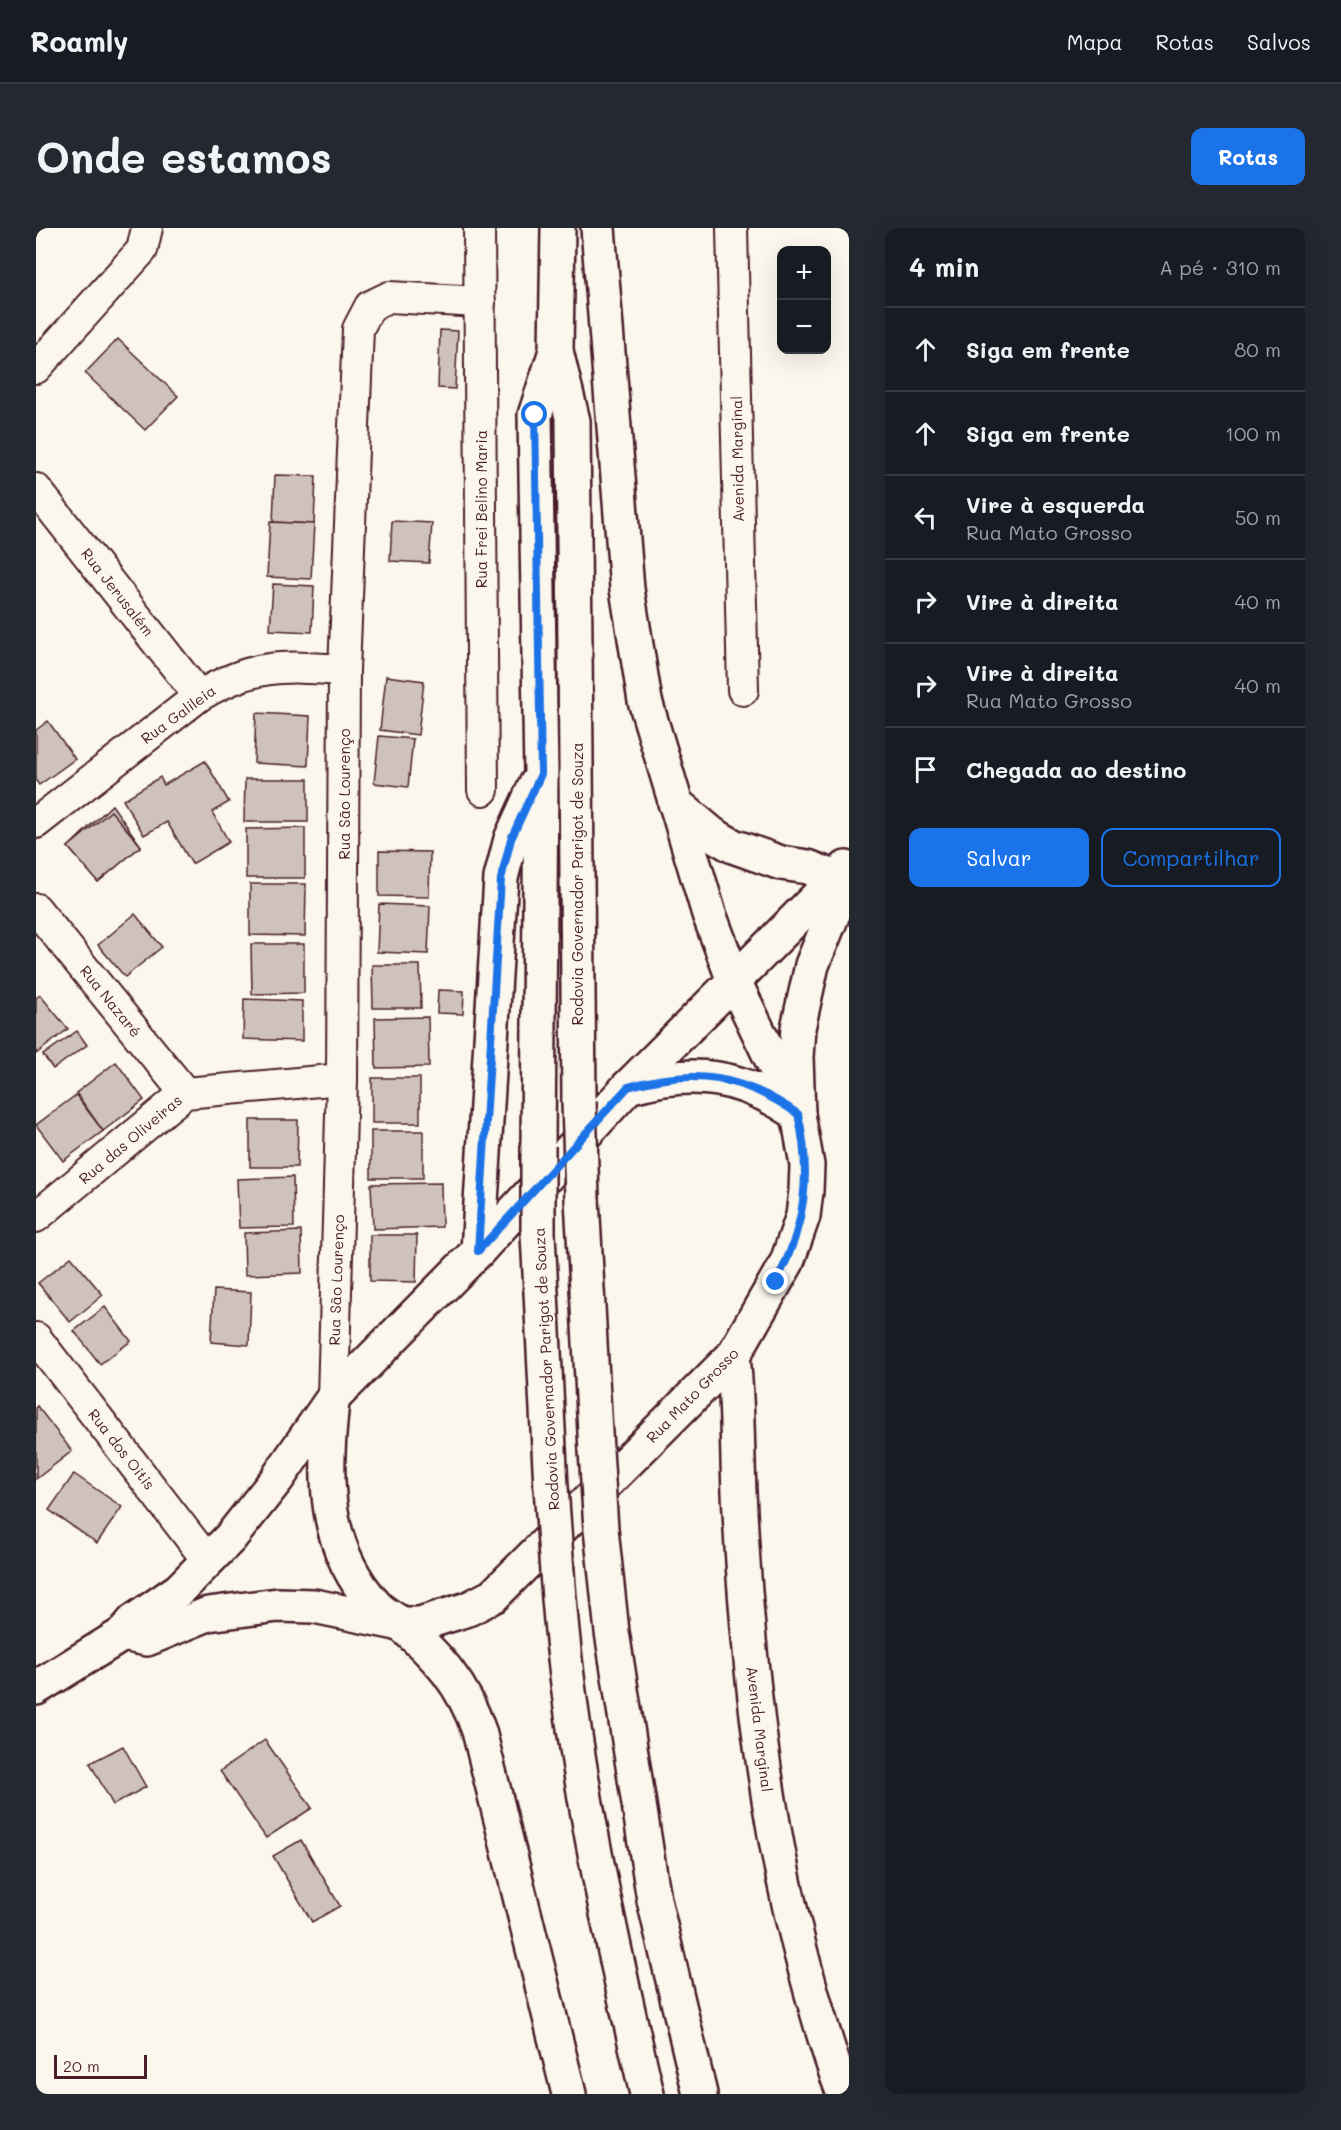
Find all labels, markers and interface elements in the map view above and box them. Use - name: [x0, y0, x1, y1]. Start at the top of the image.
- text: Roamly: [30, 23, 129, 59]
- text: Mapa: [1067, 28, 1123, 55]
- text: Rotas: [1156, 28, 1214, 55]
- text: Salvos: [1247, 28, 1311, 55]
- button: Rotas: [1191, 128, 1305, 185]
- text: Onde estamos: [36, 129, 332, 184]
- map controls: [777, 246, 831, 354]
- button: +: [777, 246, 831, 300]
- text: 4 min: [909, 250, 979, 284]
- text: A pé · 310 m: [1159, 254, 1281, 280]
- button: −: [777, 300, 831, 354]
- icon: ahead: [909, 333, 942, 366]
- text: Siga em frente: [966, 335, 1130, 364]
- text: 80 m: [1234, 336, 1281, 362]
- street label: Avenida Marginal: [726, 396, 748, 522]
- route start: [521, 401, 547, 427]
- icon: ahead: [909, 417, 942, 450]
- text: Siga em frente: [966, 419, 1130, 448]
- text: 100 m: [1225, 420, 1281, 446]
- street label: Rua Frei Belino Maria: [471, 430, 491, 588]
- text: Vire à esquerda: [966, 490, 1145, 519]
- icon: left: [909, 501, 942, 534]
- text: 50 m: [1235, 504, 1281, 530]
- text: Rua Mato Grosso: [966, 519, 1132, 545]
- street label: Rua Jerusalém: [77, 544, 159, 640]
- icon: right: [909, 585, 942, 618]
- text: Vire à direita: [966, 587, 1119, 616]
- text: 40 m: [1235, 588, 1281, 614]
- text: Vire à direita: [966, 658, 1119, 687]
- icon: right: [909, 669, 942, 702]
- text: 40 m: [1235, 672, 1281, 698]
- street label: Rua Galileia: [137, 680, 219, 748]
- text: Rua Mato Grosso: [966, 687, 1132, 713]
- street label: Rua São Lourenço: [334, 728, 354, 860]
- street label: Rodovia Governador Parigot de Souza: [567, 742, 587, 1026]
- icon: arrive: [909, 753, 942, 786]
- text: Chegada ao destino: [966, 755, 1186, 784]
- button: Salvar: [909, 828, 1089, 887]
- button: Compartilhar: [1101, 828, 1281, 887]
- street label: Rua Nazaré: [76, 961, 146, 1041]
- street label: Rua das Oliveiras: [74, 1090, 186, 1188]
- street label: Rua São Lourenço: [324, 1214, 348, 1346]
- street label: Rodovia Governador Parigot de Souza: [529, 1227, 563, 1511]
- route end: [762, 1268, 788, 1294]
- street label: Rua Mato Grosso: [642, 1343, 743, 1447]
- street label: Rua dos Oitis: [84, 1404, 160, 1494]
- street label: Avenida Marginal: [742, 1665, 778, 1793]
- scale bar: [54, 2052, 147, 2080]
- text: 20 m: [63, 2055, 100, 2076]

